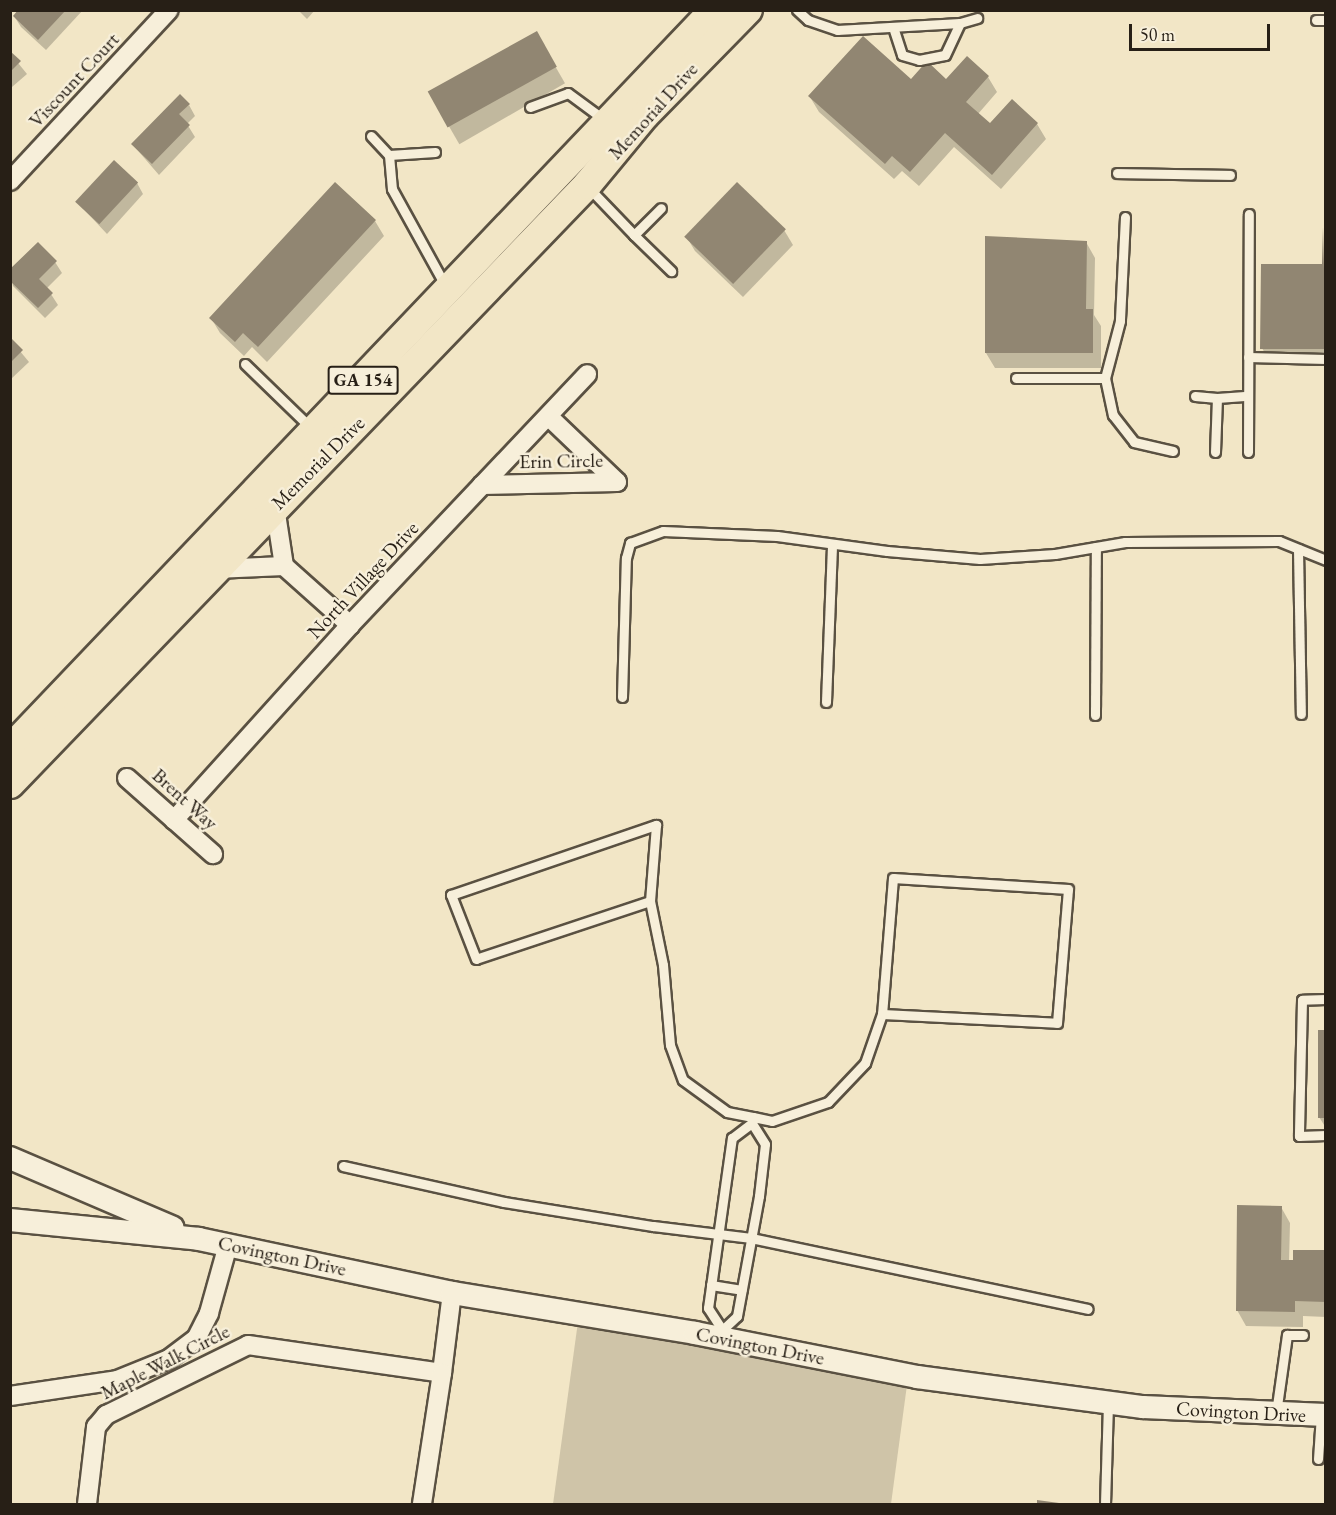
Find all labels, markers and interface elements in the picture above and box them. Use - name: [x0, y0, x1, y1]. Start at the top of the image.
- scale bar: [1132, 12, 1273, 50]
- text: 50 m: [1140, 23, 1175, 46]
- street label: Viscount Court: [24, 28, 124, 132]
- street label: Memorial Drive: [603, 58, 703, 164]
- road number: GA 154: [327, 365, 399, 395]
- street label: Memorial Drive: [266, 411, 370, 515]
- street label: Erin Circle: [519, 448, 603, 474]
- street label: North Village Drive: [302, 516, 424, 644]
- street label: Brent Way: [147, 763, 223, 835]
- street label: Covington Drive: [216, 1231, 348, 1281]
- street label: Maple Walk Circle: [97, 1319, 233, 1405]
- street label: Covington Drive: [694, 1322, 826, 1370]
- street label: Covington Drive: [1175, 1397, 1307, 1427]

